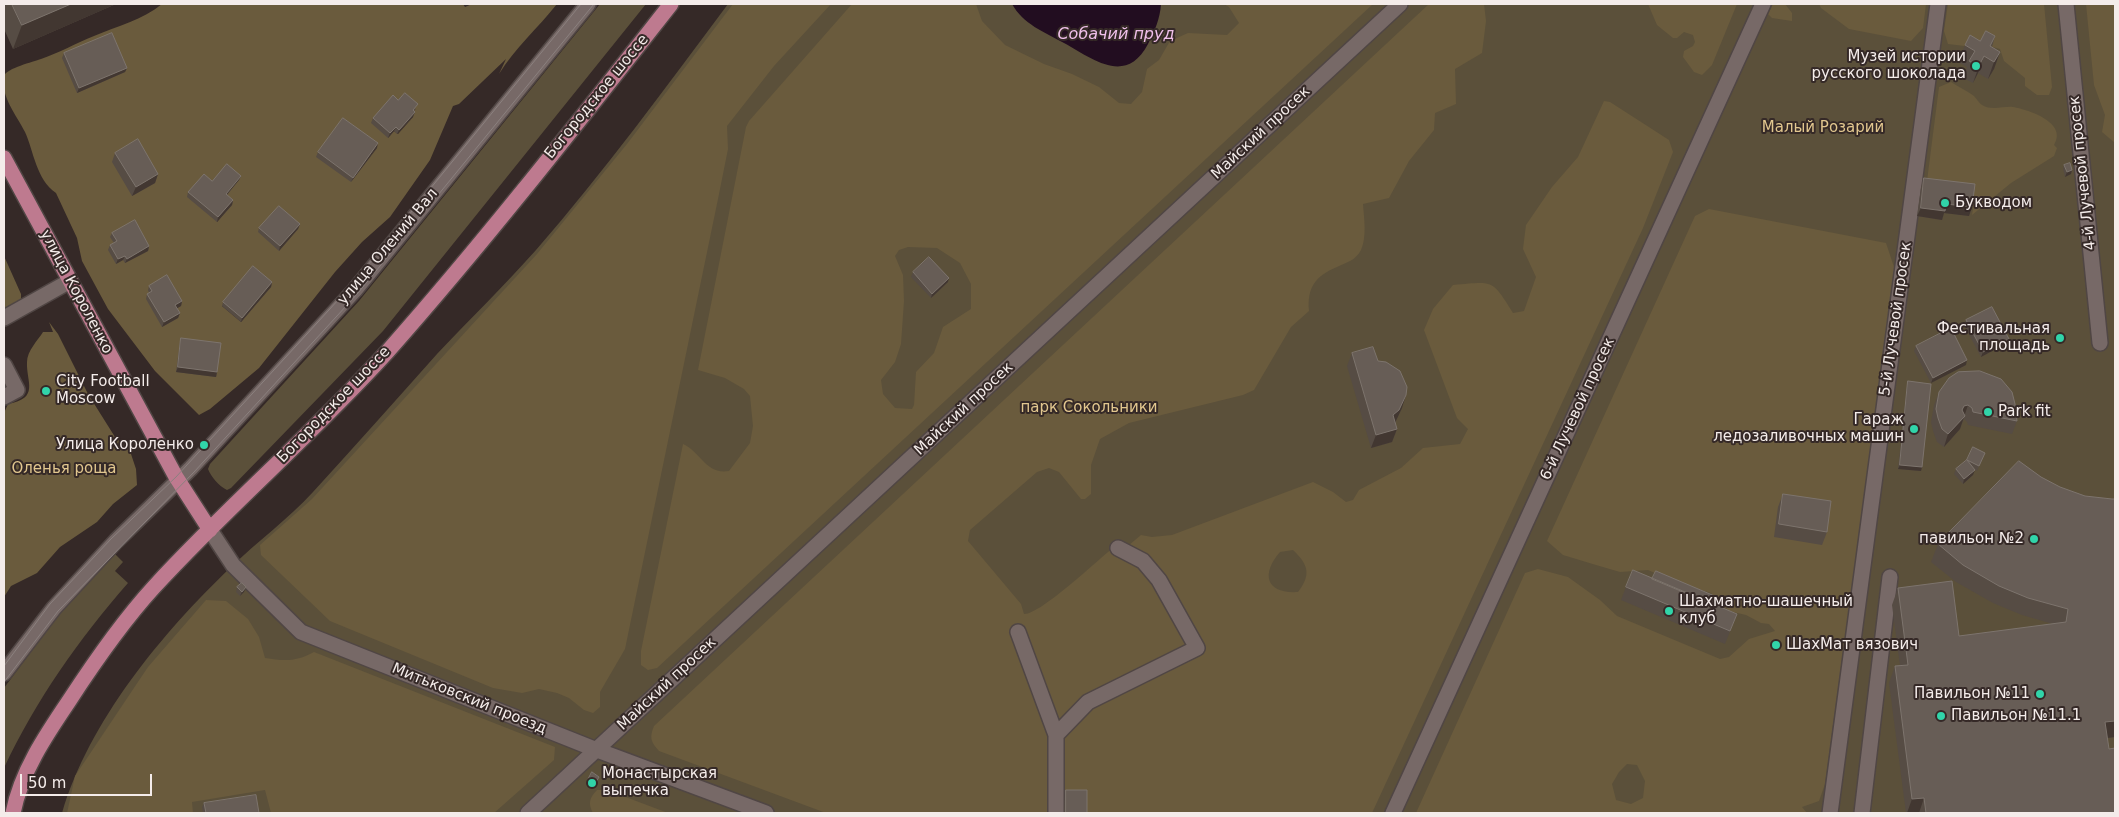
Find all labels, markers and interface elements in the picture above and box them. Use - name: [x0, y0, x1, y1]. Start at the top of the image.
- water label: Собачий пруд: [1057, 25, 1175, 45]
- street label: Богородское шоссе: [541, 31, 653, 163]
- place label: Музей истории русского шоколада: [1812, 48, 1966, 83]
- marker: Музей истории русского шоколада: [1970, 60, 1982, 72]
- street label: Майский просек: [1208, 83, 1314, 183]
- street label: 4-й Лучевой просек: [2066, 95, 2100, 251]
- park label: Малый Розарий: [1762, 119, 1884, 137]
- street label: улица Олений Вал: [334, 185, 442, 309]
- place label: Букводом: [1955, 194, 2032, 212]
- marker: Букводом: [1939, 197, 1951, 209]
- street label: улица Короленко: [36, 227, 116, 357]
- street label: 5-й Лучевой просек: [1876, 241, 1916, 397]
- place label: Фестивальная площадь: [1937, 320, 2050, 355]
- marker: Фестивальная площадь: [2054, 332, 2066, 344]
- street label: 6-й Лучевой просек: [1537, 335, 1619, 483]
- street label: Богородское шоссе: [274, 343, 394, 467]
- street label: Майский просек: [911, 359, 1017, 459]
- place label: City Football Moscow: [56, 373, 150, 408]
- marker: City Football Moscow: [40, 385, 52, 397]
- park label: парк Сокольники: [1020, 399, 1158, 417]
- place label: Park fit: [1998, 403, 2051, 421]
- marker: Park fit: [1982, 406, 1994, 418]
- place label: Гараж ледозаливочных машин: [1713, 411, 1904, 446]
- marker: Гараж ледозаливочных машин: [1908, 423, 1920, 435]
- place label: Улица Короленко: [56, 436, 194, 454]
- marker: Улица Короленко: [198, 439, 210, 451]
- park label: Оленья роща: [11, 460, 117, 478]
- place label: павильон №2: [1919, 530, 2024, 548]
- marker: павильон №2: [2028, 533, 2040, 545]
- place label: Шахматно-шашечный клуб: [1679, 593, 1853, 628]
- marker: Шахматно-шашечный клуб: [1663, 605, 1675, 617]
- street label: Майский просек: [614, 634, 720, 734]
- place label: ШахМат вязович: [1786, 636, 1918, 654]
- marker: ШахМат вязович: [1770, 639, 1782, 651]
- street label: Митьковский проезд: [389, 660, 549, 738]
- place label: Павильон №11: [1914, 685, 2030, 703]
- marker: Павильон №11: [2034, 688, 2046, 700]
- place label: Павильон №11.1: [1951, 707, 2081, 725]
- marker: Павильон №11.1: [1935, 710, 1947, 722]
- scale bar: [22, 764, 155, 796]
- place label: Монастырская выпечка: [602, 765, 717, 800]
- text: 50 m: [28, 774, 66, 792]
- marker: Монастырская выпечка: [586, 777, 598, 789]

